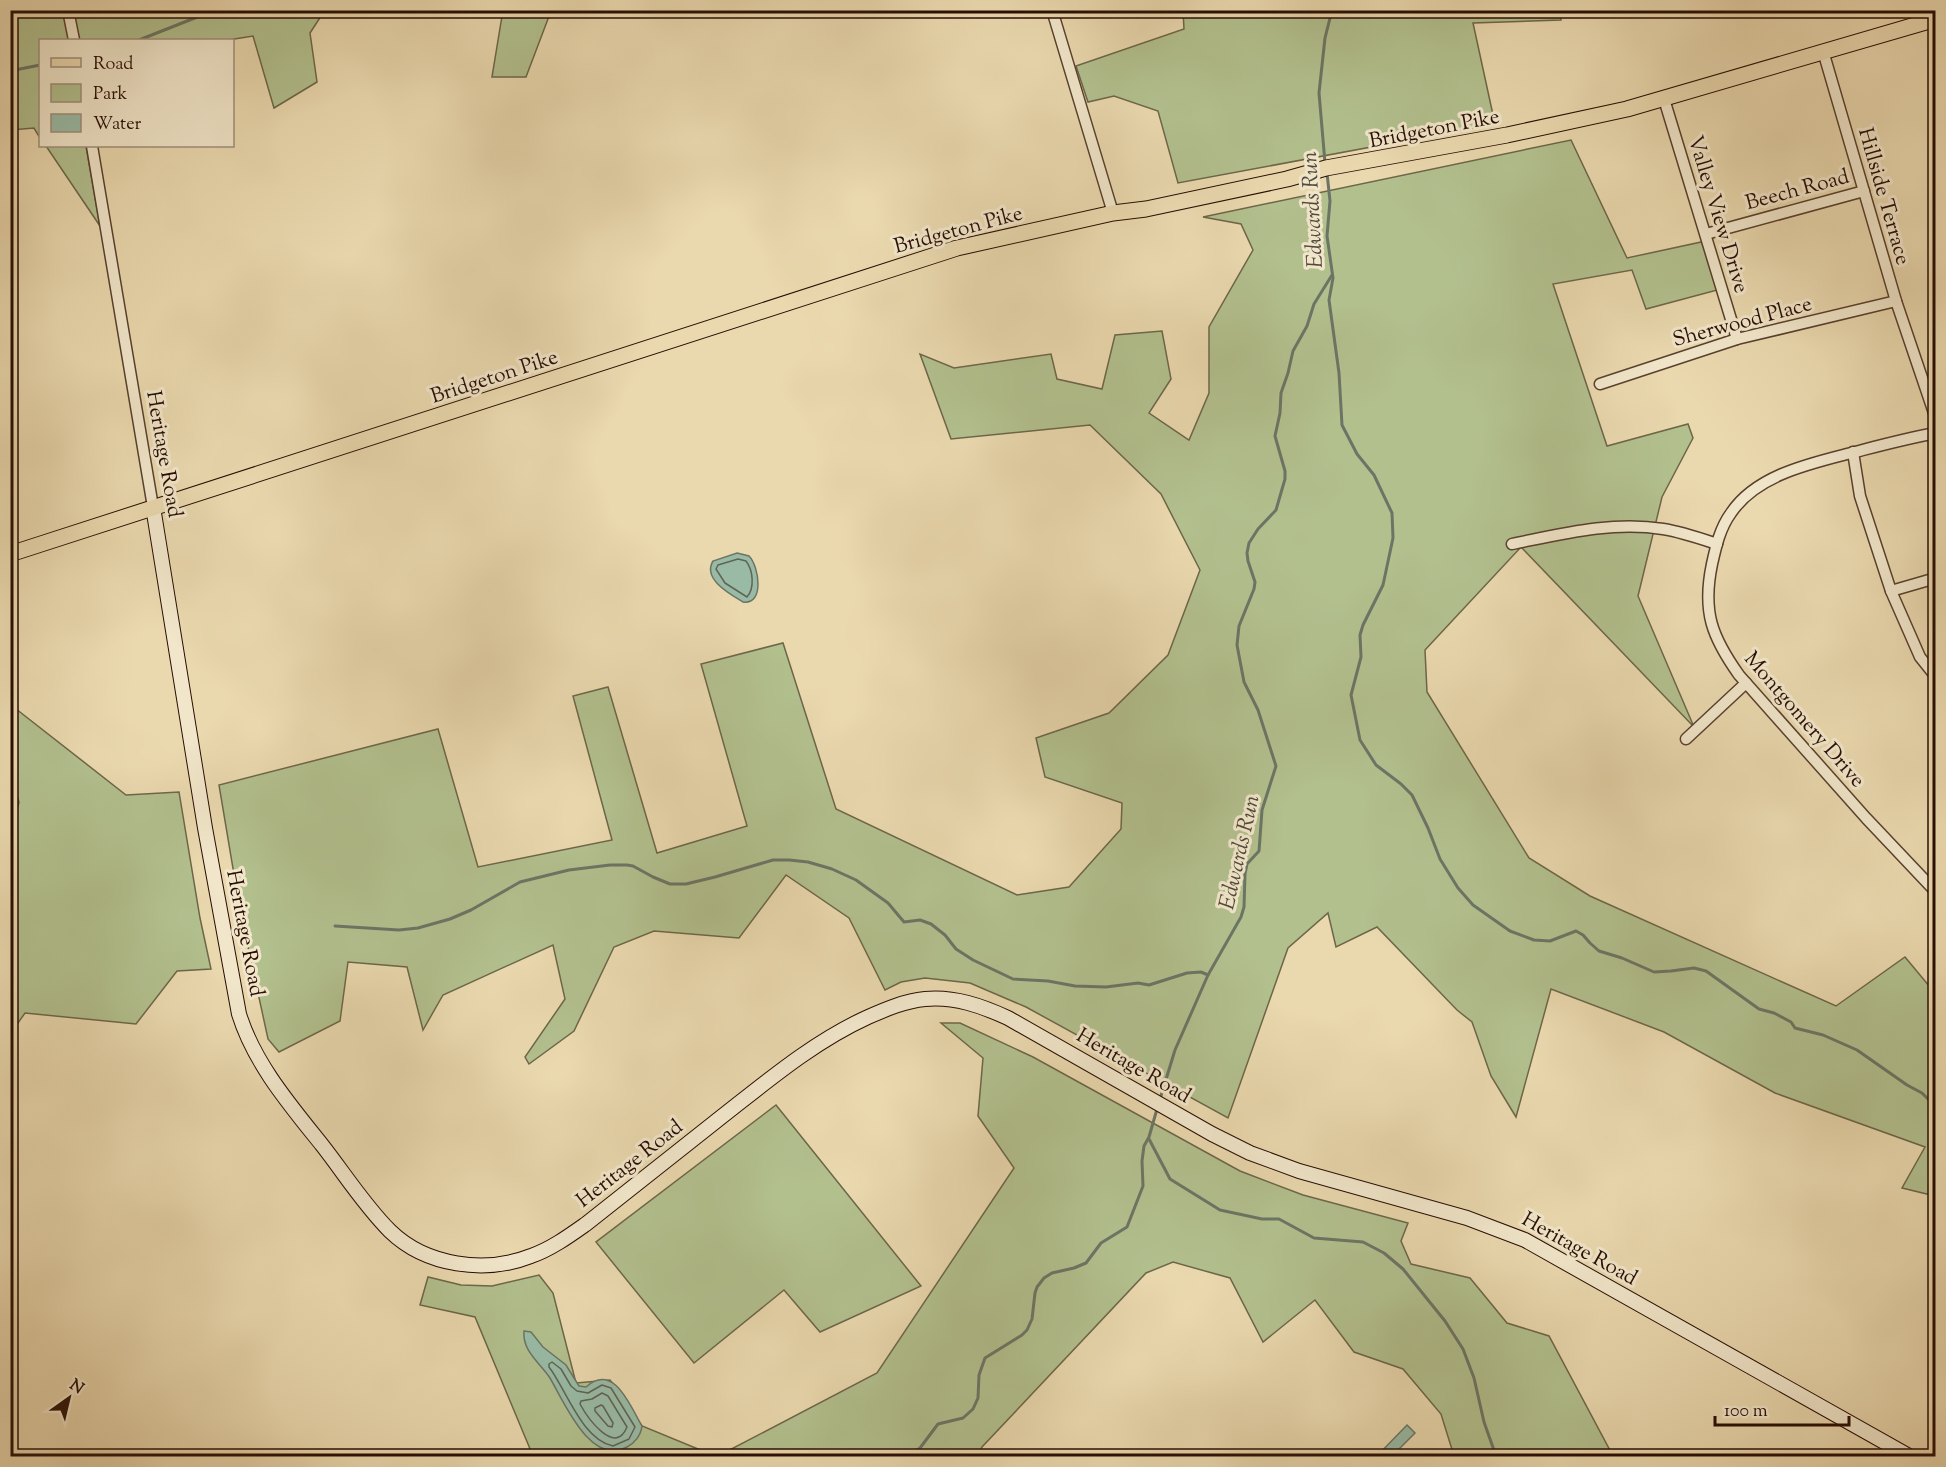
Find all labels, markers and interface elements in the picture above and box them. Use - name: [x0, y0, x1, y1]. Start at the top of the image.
- legend: [39, 39, 234, 147]
- text: Road: [93, 52, 133, 78]
- text: Park: [93, 82, 128, 108]
- street label: Bridgeton Pike: [1367, 103, 1502, 157]
- text: Water: [93, 112, 142, 138]
- street label: Hillside Terrace: [1849, 124, 1917, 269]
- street label: Valley View Drive: [1679, 132, 1755, 297]
- water label: Edwards Run: [1295, 150, 1333, 269]
- street label: Beech Road: [1742, 163, 1853, 219]
- street label: Bridgeton Pike: [891, 199, 1026, 263]
- street label: Sherwood Place: [1670, 290, 1816, 356]
- street label: Bridgeton Pike: [427, 343, 562, 413]
- street label: Heritage Road: [137, 389, 189, 520]
- street label: Montgomery Drive: [1736, 646, 1871, 795]
- water label: Edwards Run: [1212, 792, 1270, 913]
- street label: Heritage Road: [217, 868, 271, 999]
- street label: Heritage Road: [1070, 1022, 1196, 1112]
- street label: Heritage Road: [570, 1113, 690, 1216]
- street label: Heritage Road: [1516, 1206, 1643, 1294]
- north arrow: [39, 1368, 99, 1428]
- text: N: [64, 1375, 88, 1401]
- scale bar: [1715, 1389, 1848, 1427]
- text: 100 m: [1724, 1399, 1768, 1425]

